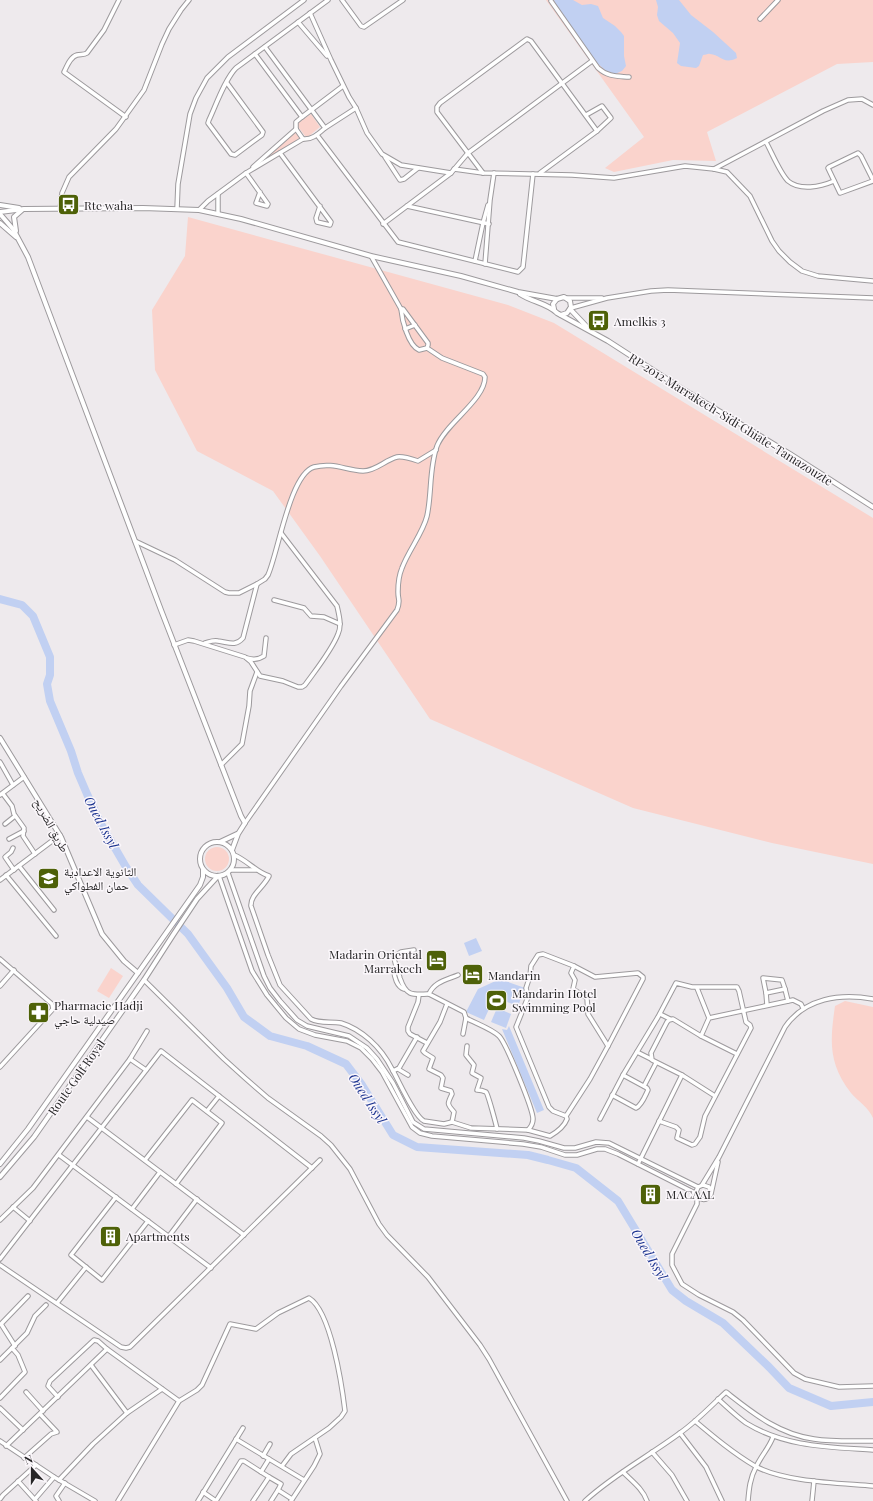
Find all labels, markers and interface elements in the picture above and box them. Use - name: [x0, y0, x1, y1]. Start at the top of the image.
- bus stop icon: Rte waha: [56, 192, 82, 218]
- place label: Rte waha: [84, 197, 133, 213]
- bus stop icon: Amelkis 3: [585, 308, 611, 334]
- place label: Amelkis 3: [613, 313, 666, 329]
- street label: RP 2012 Marrakech-Sidi Ghiate-Tamazouzte: [626, 349, 836, 489]
- water label: Oued Issyl: [81, 793, 124, 852]
- street label: طريق الضريح: [30, 795, 73, 855]
- place label: الثانوية الاعدادية حمان الفطواكي: [64, 863, 137, 896]
- school or university icon: الثانوية الاعدادية حمان الفطواكي: [36, 865, 62, 891]
- place label: Madarin Oriental Marrakech: [329, 946, 423, 976]
- hotel icon: Madarin Oriental Marrakech: [424, 948, 450, 974]
- hotel icon: Mandarin: [460, 962, 486, 988]
- place label: Mandarin: [488, 967, 541, 983]
- place label: Mandarin Hotel Swimming Pool: [512, 985, 597, 1015]
- sports icon: Mandarin Hotel Swimming Pool: [484, 987, 510, 1013]
- place label: Pharmacie Hadji صيدلية حاجي: [54, 997, 144, 1030]
- pharmacy icon: Pharmacie Hadji صيدلية حاجي: [26, 999, 52, 1025]
- street label: Route Golf Royal: [44, 1035, 109, 1118]
- water label: Oued Issyl: [345, 1070, 391, 1128]
- building icon: MACAAL: [637, 1181, 663, 1207]
- place label: MACAAL: [666, 1186, 714, 1202]
- building icon: Apartments: [97, 1223, 123, 1249]
- water label: Oued Issyl: [628, 1225, 673, 1284]
- place label: Apartments: [125, 1228, 190, 1244]
- north arrow: [12, 1449, 52, 1489]
- text: N: [22, 1451, 35, 1468]

